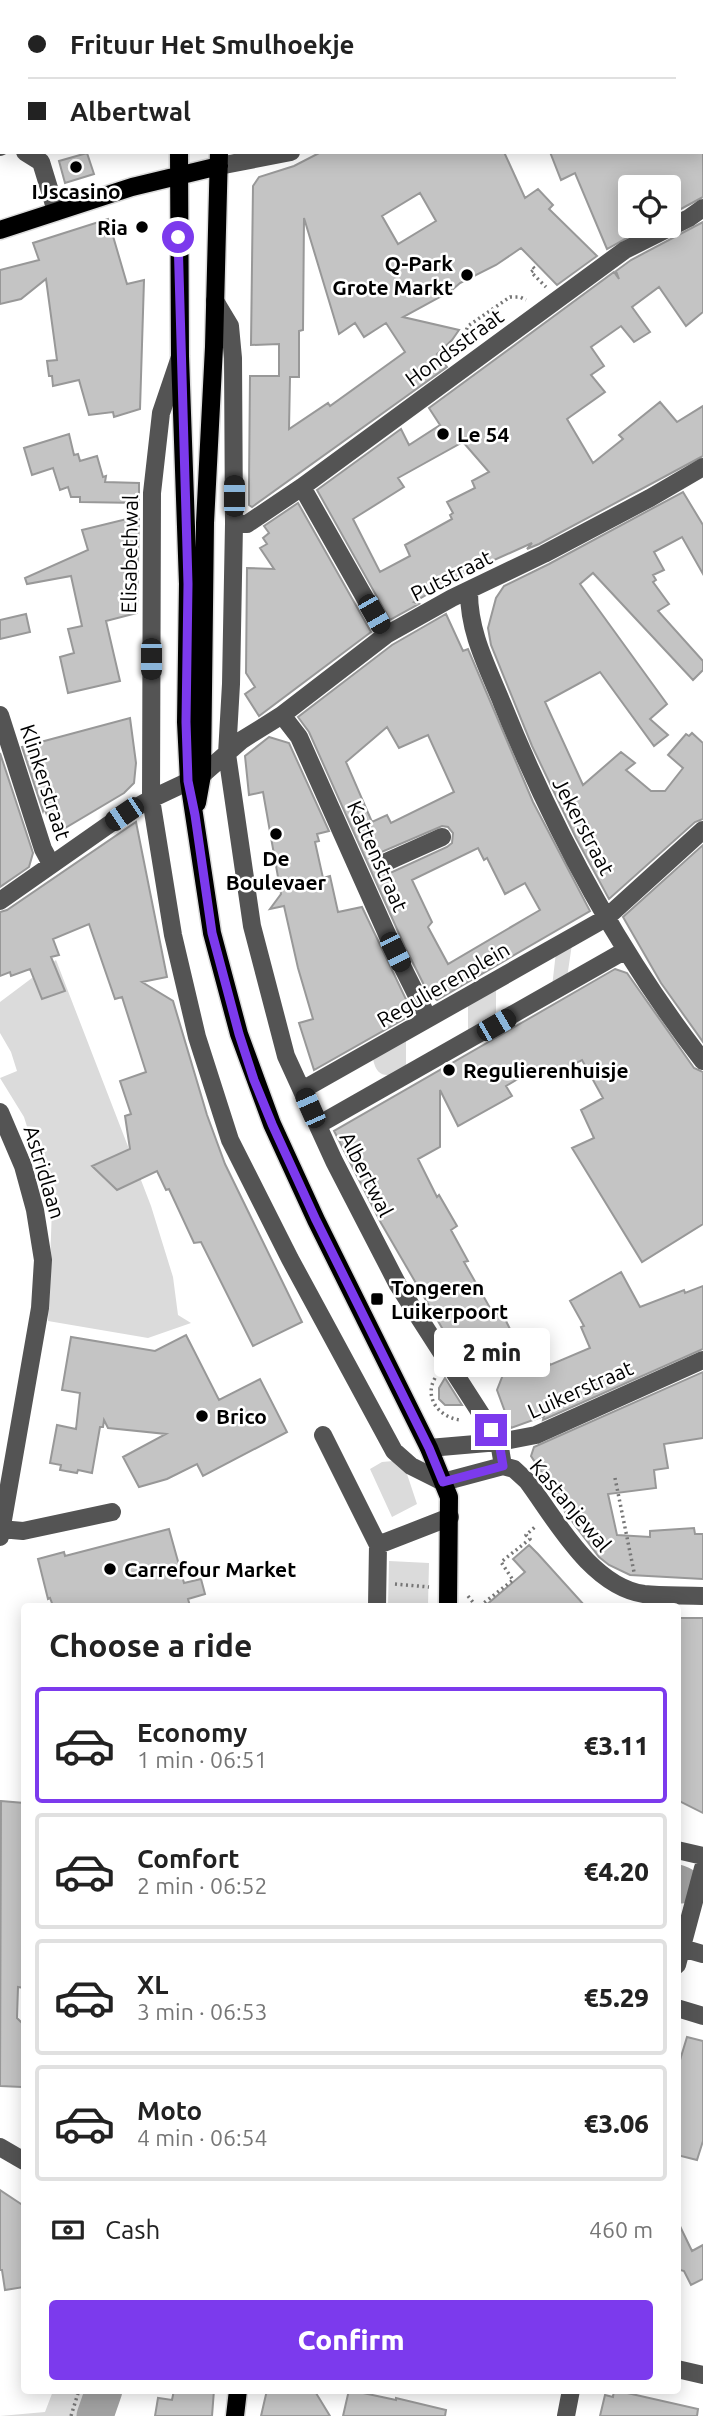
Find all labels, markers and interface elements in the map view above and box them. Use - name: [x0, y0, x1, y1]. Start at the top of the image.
- text: Frituur Het Smulhoekje: [70, 30, 355, 59]
- text: Albertwal: [70, 97, 191, 126]
- marker: IJscasino: [68, 159, 84, 175]
- map controls: [618, 175, 681, 238]
- button: locate: [618, 175, 681, 238]
- place label: IJscasino: [31, 179, 121, 203]
- place label: Ria: [97, 215, 128, 239]
- marker: Ria: [134, 219, 150, 235]
- route start: [162, 221, 194, 253]
- place label: Q-Park Grote Markt: [332, 251, 453, 299]
- marker: Q-Park Grote Markt: [459, 267, 475, 283]
- street label: Hondsstraat: [400, 303, 508, 391]
- place label: Le 54: [457, 422, 509, 446]
- marker: Le 54: [435, 426, 451, 442]
- car: [224, 475, 245, 517]
- street label: Elisabethwal: [116, 494, 142, 614]
- street label: Putstraat: [406, 544, 496, 606]
- car: [355, 591, 394, 637]
- car: [141, 638, 162, 680]
- street label: Klinkerstraat: [16, 721, 76, 843]
- street label: Jekerstraat: [548, 773, 620, 879]
- car: [101, 794, 148, 834]
- street label: Kattenstraat: [343, 797, 413, 915]
- marker: De Boulevaer: [268, 826, 284, 842]
- place label: De Boulevaer: [226, 846, 327, 894]
- car: [377, 929, 414, 975]
- street label: Regulierenplein: [373, 936, 513, 1032]
- car: [473, 1005, 520, 1045]
- place label: Regulierenhuisje: [463, 1058, 629, 1082]
- marker: Regulierenhuisje: [441, 1062, 457, 1078]
- car: [292, 1085, 329, 1131]
- street label: Astridlaan: [20, 1123, 70, 1221]
- street label: Albertwal: [335, 1128, 399, 1220]
- place label: Tongeren Luikerpoort: [391, 1275, 508, 1323]
- marker: Tongeren Luikerpoort: [369, 1291, 385, 1307]
- callout: 2 min: [433, 1328, 549, 1378]
- text: 2 min: [463, 1340, 521, 1365]
- street label: Luikerstraat: [524, 1355, 636, 1423]
- place label: Brico: [216, 1404, 267, 1428]
- marker: Brico: [194, 1408, 210, 1424]
- route end: [475, 1414, 507, 1446]
- street label: Kastanjewal: [526, 1454, 616, 1556]
- place label: Carrefour Market: [124, 1557, 296, 1581]
- marker: Carrefour Market: [102, 1561, 118, 1577]
- text: Choose a ride: [49, 1627, 252, 1663]
- icon: car: [53, 1714, 116, 1777]
- text: Economy: [137, 1718, 247, 1747]
- text: €3.11: [584, 1731, 649, 1760]
- text: 1 min · 06:51: [137, 1747, 268, 1772]
- icon: car: [53, 1840, 116, 1903]
- text: Comfort: [137, 1844, 240, 1873]
- text: €4.20: [584, 1857, 649, 1886]
- text: 2 min · 06:52: [137, 1873, 268, 1898]
- icon: car: [53, 1966, 116, 2029]
- text: XL: [137, 1970, 168, 1999]
- text: €5.29: [584, 1983, 649, 2012]
- text: 3 min · 06:53: [137, 1999, 268, 2024]
- icon: car: [53, 2092, 116, 2155]
- text: Moto: [137, 2096, 202, 2125]
- text: €3.06: [584, 2109, 649, 2138]
- text: 4 min · 06:54: [137, 2125, 268, 2150]
- icon: cash: [49, 2211, 87, 2249]
- text: Cash: [105, 2215, 160, 2244]
- text: 460 m: [589, 2217, 653, 2242]
- button: Confirm: [49, 2300, 653, 2380]

